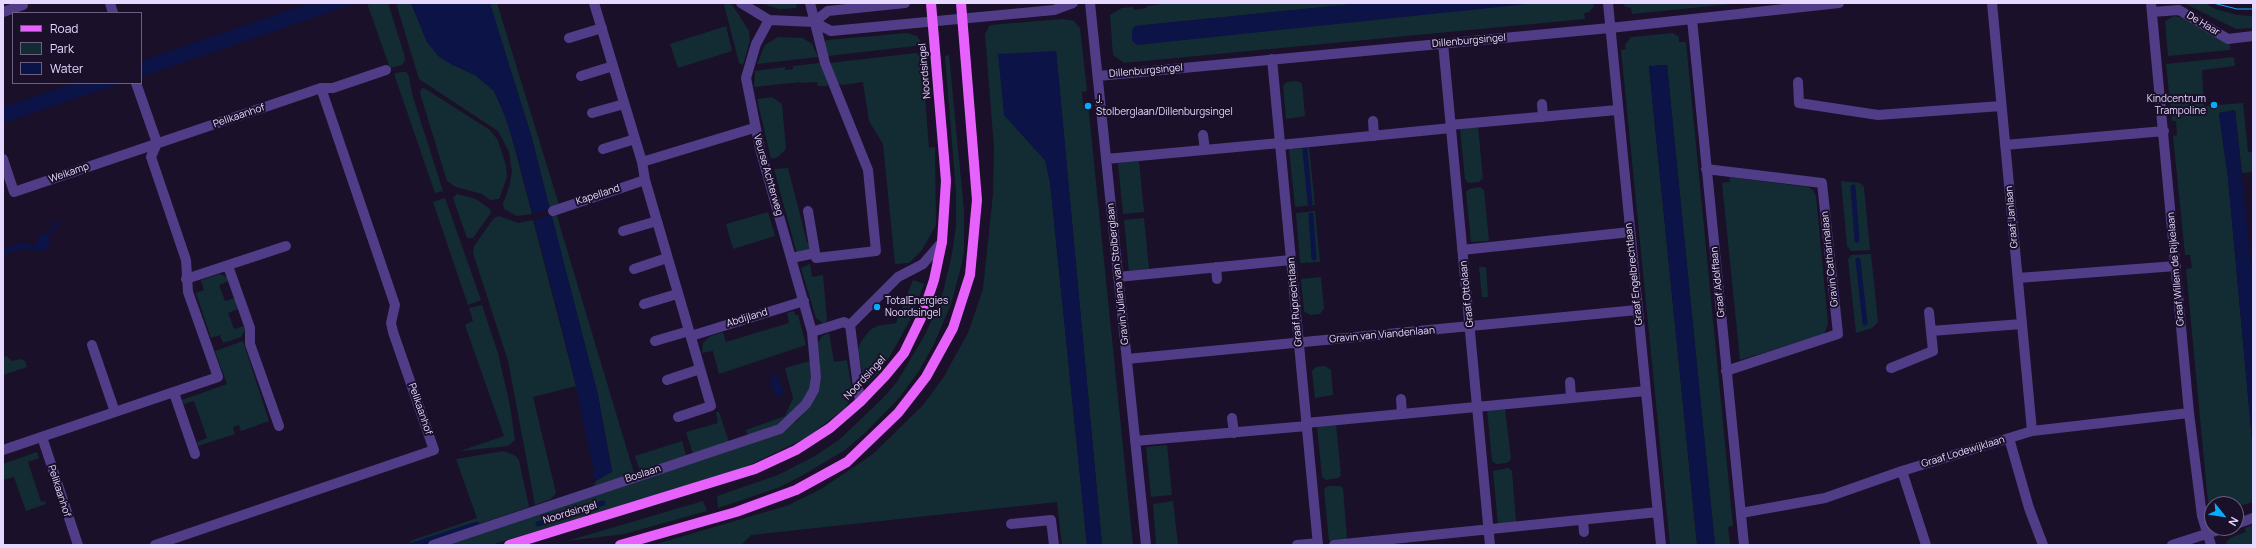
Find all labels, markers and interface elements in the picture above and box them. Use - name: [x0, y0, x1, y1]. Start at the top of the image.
- street label: De Haar: [2184, 10, 2222, 38]
- legend: [12, 12, 142, 84]
- text: Road: [50, 20, 78, 37]
- street label: Dillenburgsingel: [1432, 32, 1506, 50]
- text: Park: [50, 40, 74, 57]
- street label: Noordsingel: [917, 43, 933, 99]
- text: Water: [50, 60, 83, 77]
- street label: Dillenburgsingel: [1109, 62, 1183, 80]
- place label: Kindcentrum Trampoline: [2147, 93, 2206, 116]
- place label: J. Stolberglaan/Dillenburgsingel: [1096, 94, 1233, 118]
- marker: Kindcentrum Trampoline: [2209, 100, 2219, 110]
- marker: J. Stolberglaan/Dillenburgsingel: [1083, 101, 1093, 111]
- street label: Pelikaanhof: [212, 102, 266, 130]
- street label: Veurse Achterweg: [751, 133, 785, 217]
- street label: Weikamp: [47, 161, 91, 185]
- street label: Kapelland: [575, 182, 621, 208]
- street label: Graaf Janlaan: [2003, 185, 2021, 249]
- street label: Gravin Juliana van Stolberglaan: [1105, 203, 1131, 345]
- street label: Gravin Catharinalaan: [1819, 211, 1841, 307]
- street label: Graaf Willem de Rijkelaan: [2165, 211, 2187, 327]
- street label: Graaf Engelbrechtlaan: [1623, 222, 1645, 326]
- street label: Graaf Adolflaan: [1708, 246, 1728, 318]
- street label: Graaf Ruprechtlaan: [1285, 257, 1305, 347]
- street label: Graaf Ottolaan: [1458, 260, 1476, 328]
- place label: TotalEnergies Noordsingel: [885, 295, 948, 318]
- marker: TotalEnergies Noordsingel: [872, 302, 882, 312]
- street label: Abdijland: [725, 306, 769, 330]
- street label: Gravin van Viandenlaan: [1329, 324, 1435, 346]
- street label: Noordsingel: [842, 354, 888, 402]
- street label: Pelikaanhof: [406, 382, 434, 436]
- street label: Graaf Lodewijklaan: [1920, 434, 2006, 470]
- street label: Pelikaanhof: [45, 463, 73, 519]
- street label: Boslaan: [624, 463, 662, 485]
- north arrow: [2204, 496, 2244, 536]
- street label: Noordsingel: [542, 499, 598, 527]
- text: N: [2225, 515, 2242, 529]

